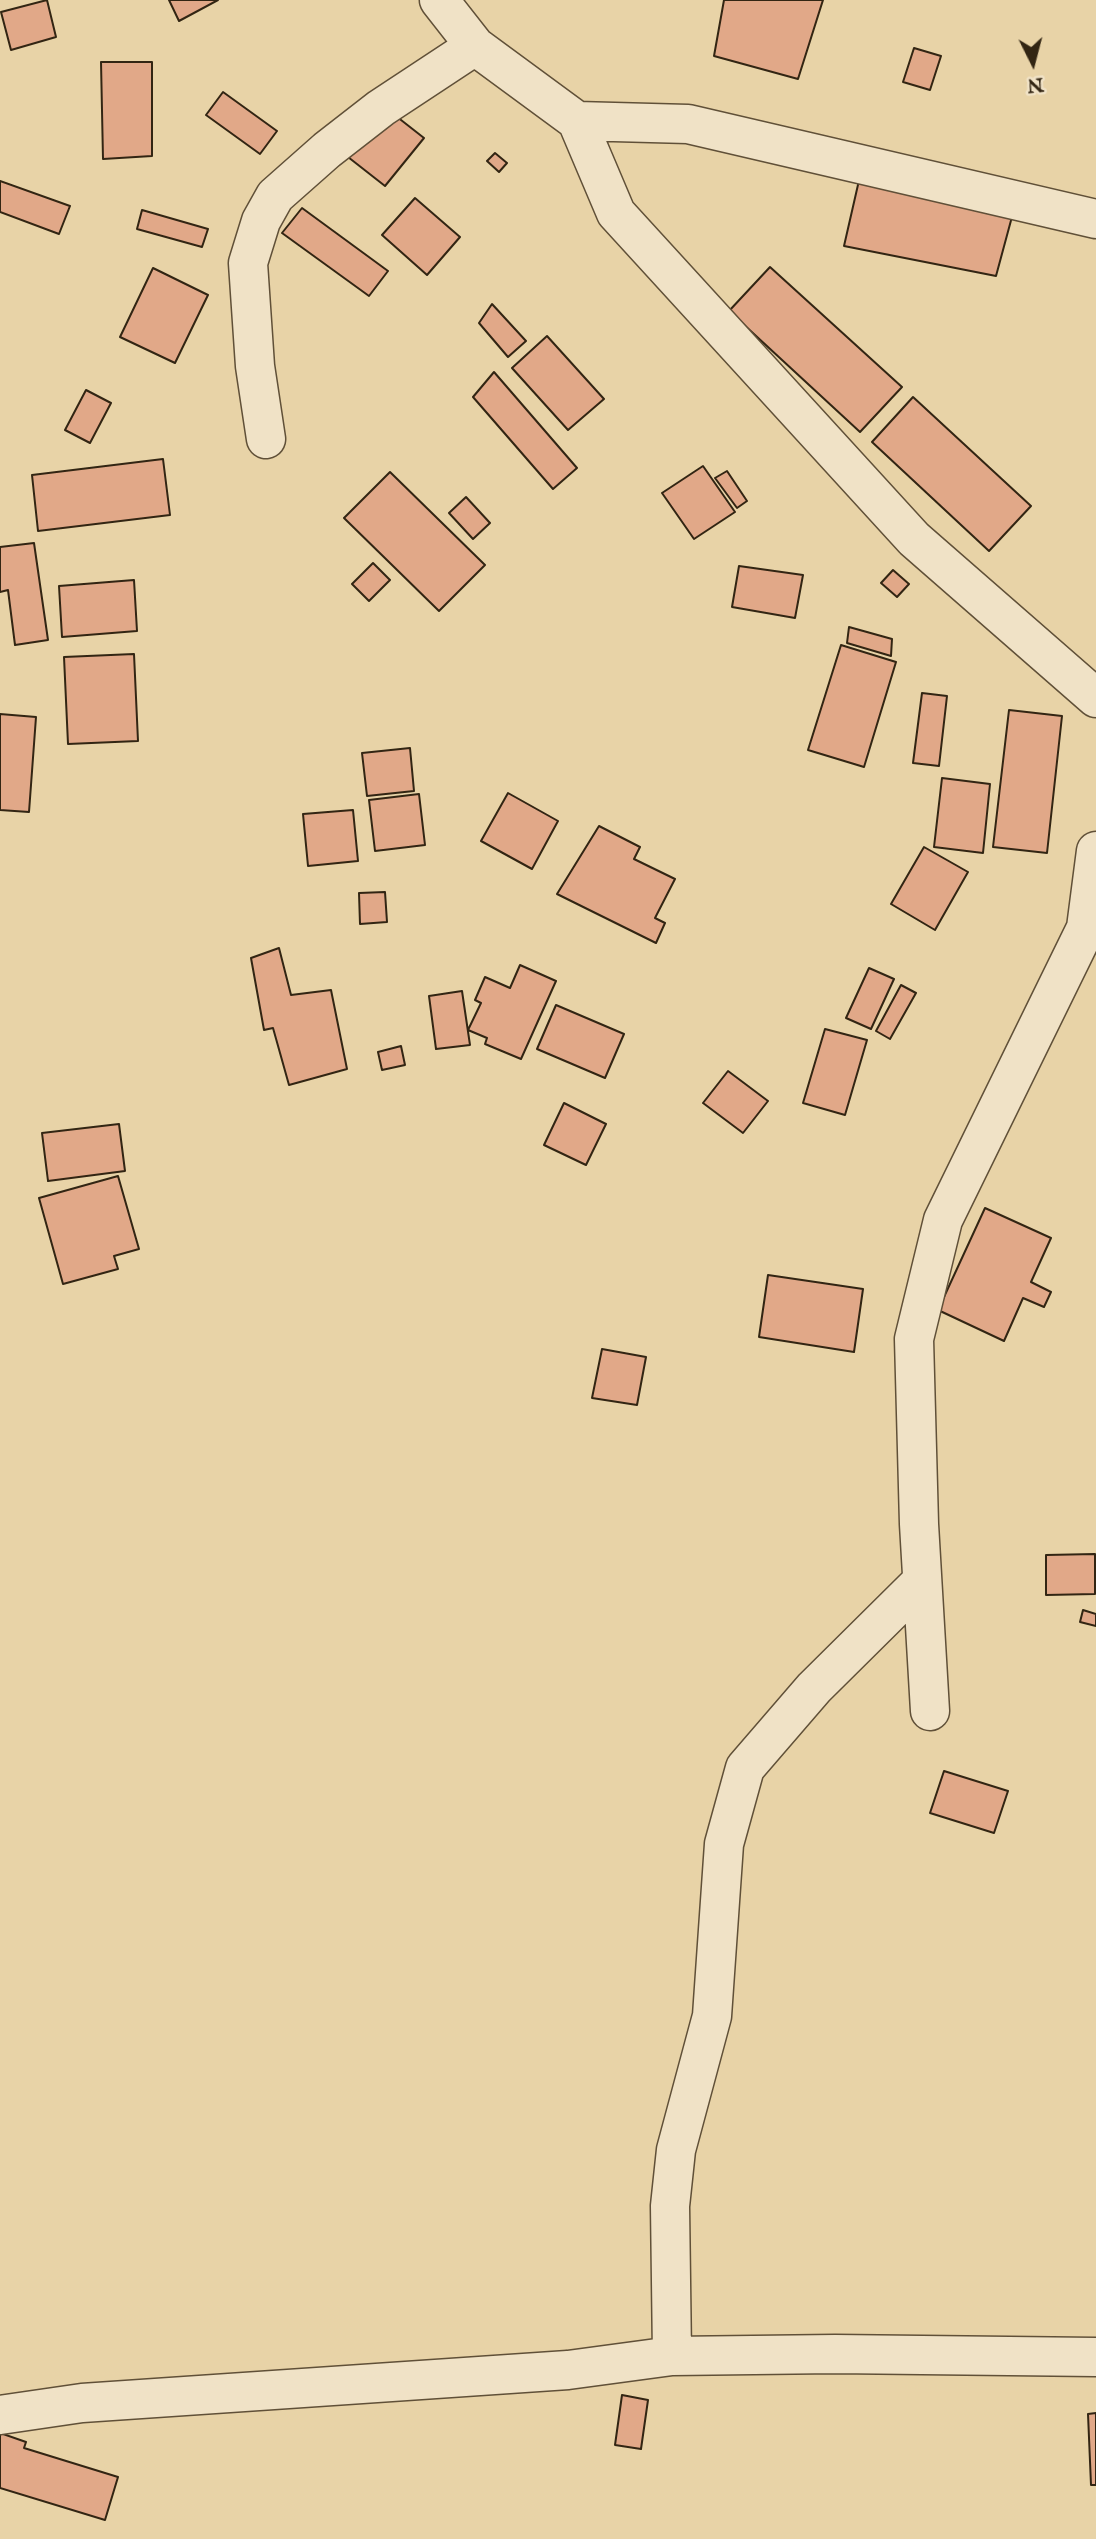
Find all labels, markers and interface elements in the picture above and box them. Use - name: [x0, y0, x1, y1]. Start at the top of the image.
- north arrow: [998, 28, 1068, 98]
- text: N: [1026, 71, 1045, 97]

